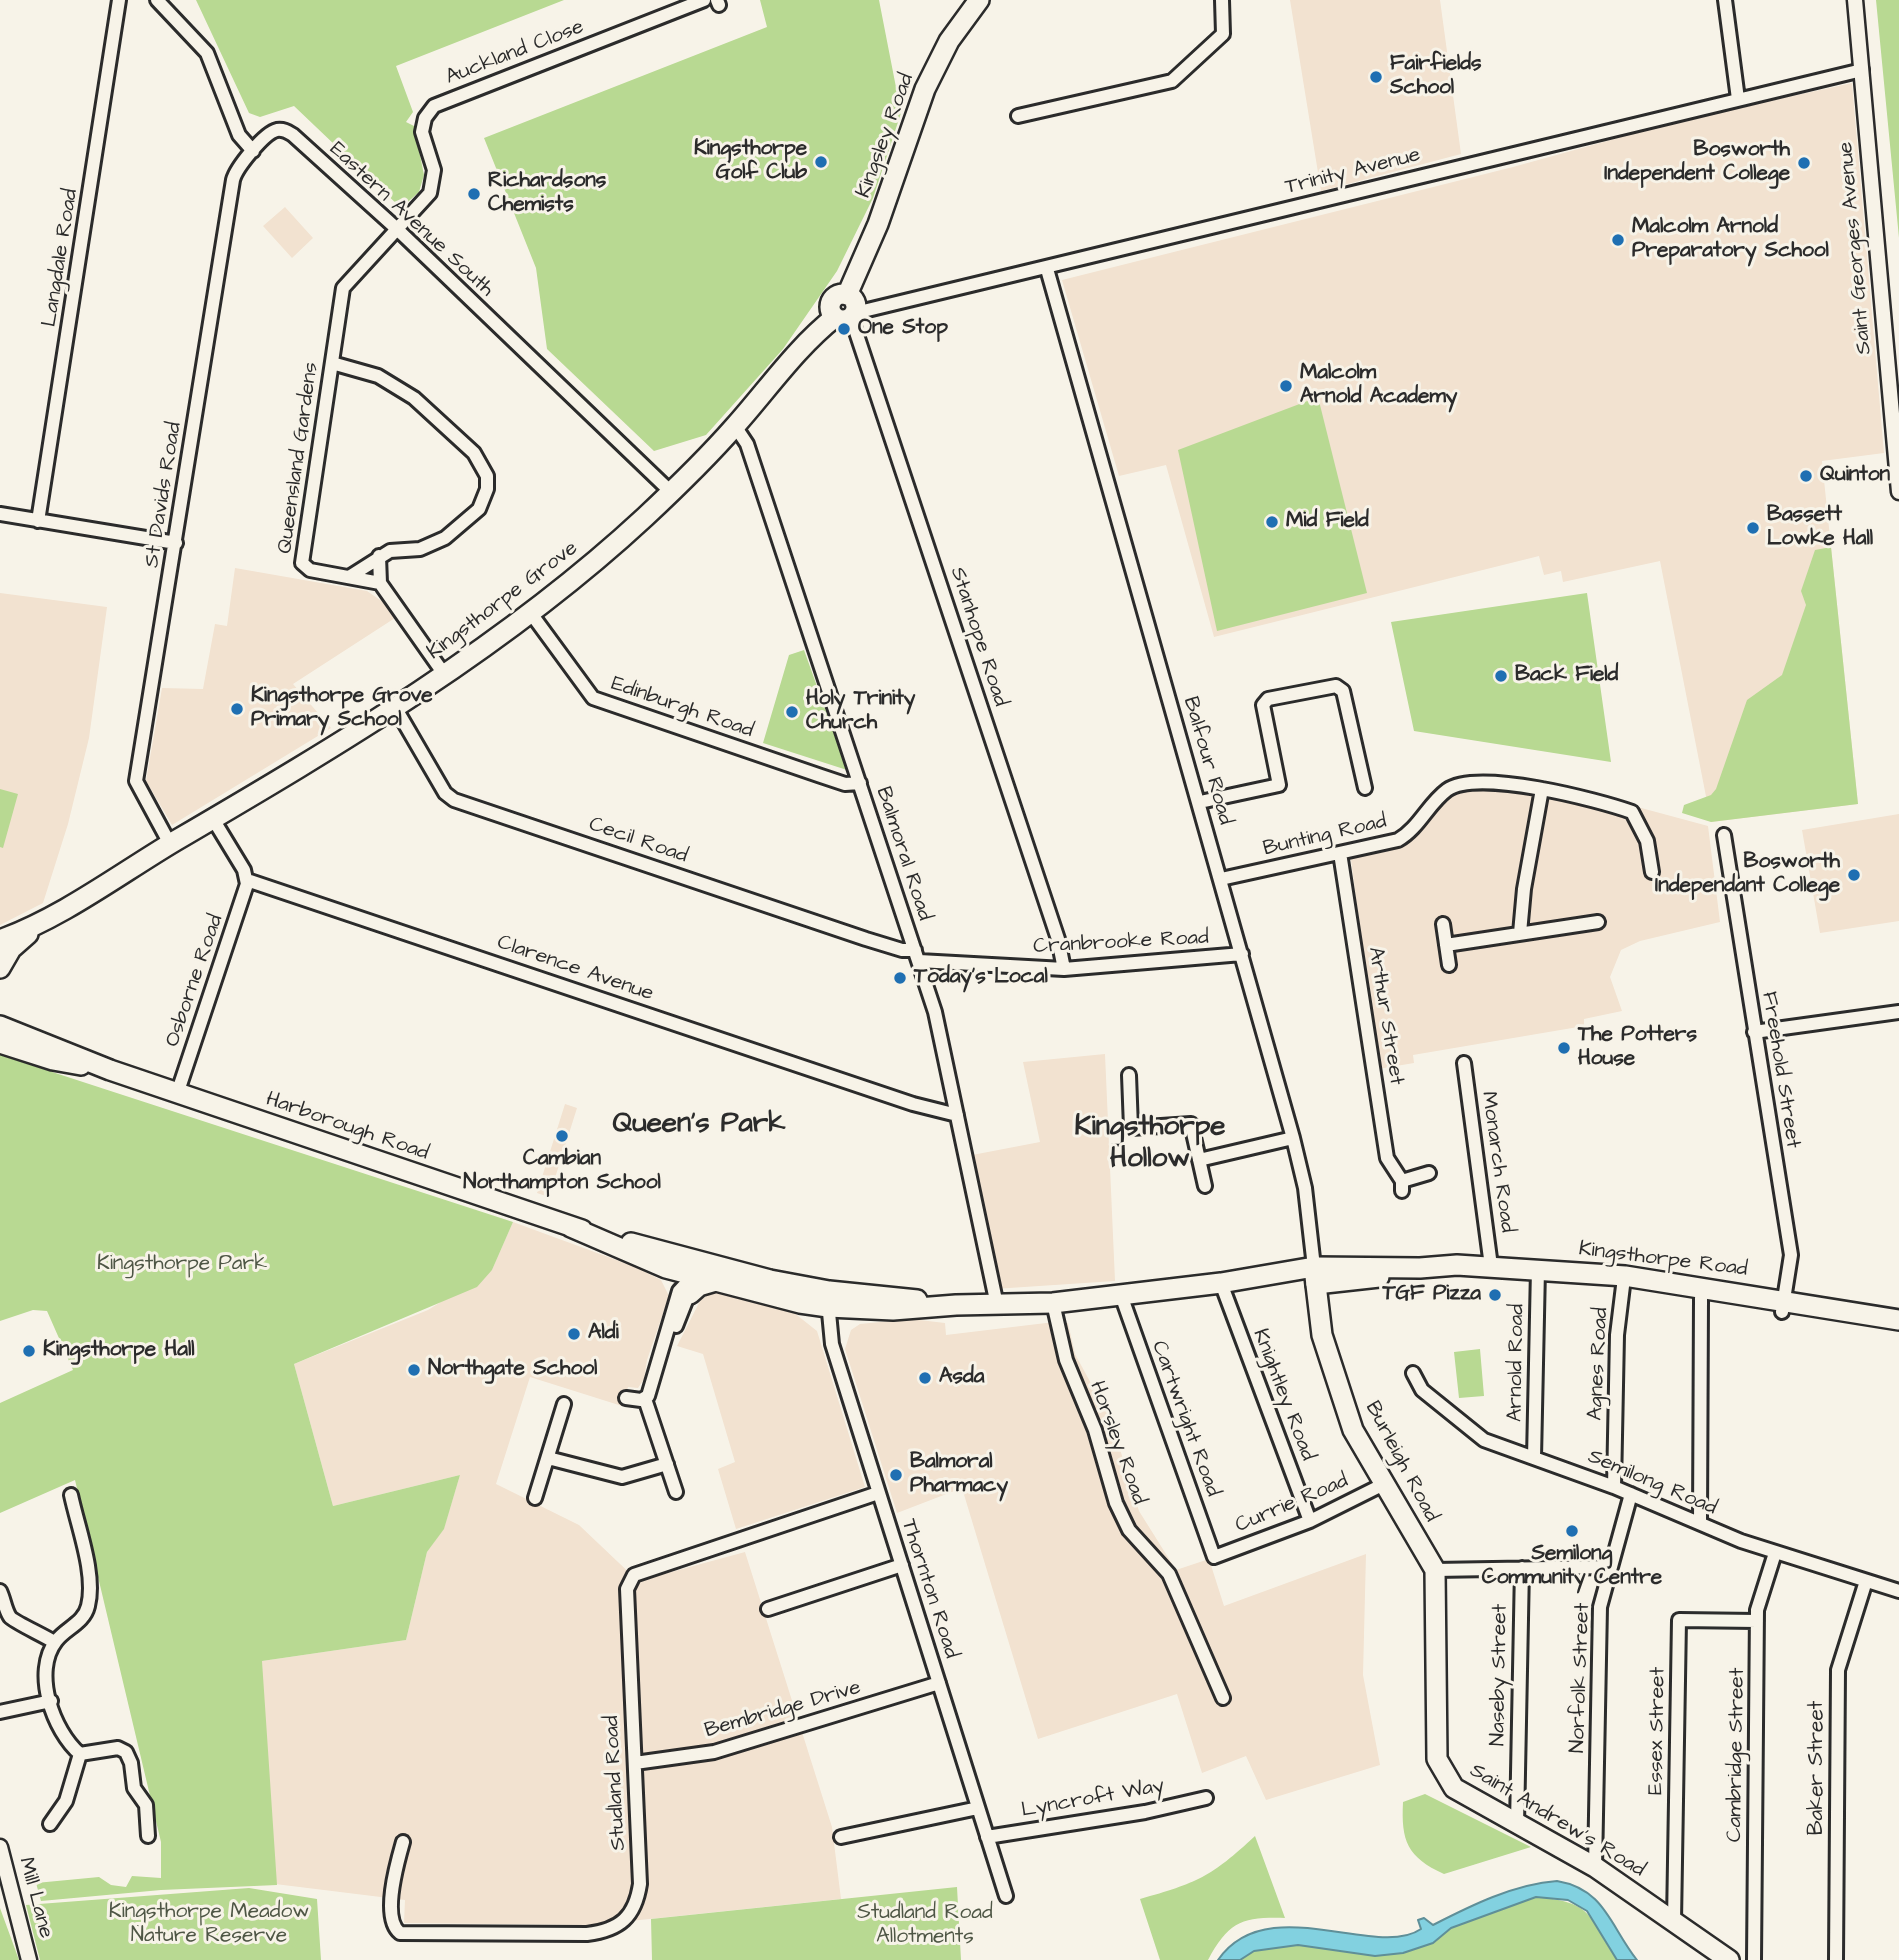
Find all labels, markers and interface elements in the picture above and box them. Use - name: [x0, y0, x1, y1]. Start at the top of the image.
- street label: Auckland Close: [442, 15, 588, 91]
- place label: Fairfields School: [1390, 52, 1482, 102]
- marker: Fairfields School: [1368, 69, 1384, 85]
- street label: Kingsley Road: [852, 70, 920, 202]
- street label: Eastern Avenue South: [324, 137, 498, 303]
- place label: Kingsthorpe Golf Club: [694, 137, 807, 187]
- place label: Bosworth Independent College: [1604, 138, 1790, 188]
- street label: Saint Georges Avenue: [1834, 141, 1878, 355]
- street label: Trinity Avenue: [1283, 143, 1423, 201]
- marker: Kingsthorpe Golf Club: [813, 154, 829, 170]
- marker: Bosworth Independent College: [1796, 155, 1812, 171]
- place label: Richardsons Chemists: [488, 169, 606, 219]
- marker: Richardsons Chemists: [466, 186, 482, 202]
- street label: Langdale Road: [38, 187, 84, 329]
- place label: Malcolm Arnold Preparatory School: [1632, 215, 1829, 265]
- marker: Malcolm Arnold Preparatory School: [1610, 232, 1626, 248]
- place label: One Stop: [858, 316, 948, 342]
- marker: One Stop: [836, 321, 852, 337]
- street label: Queensland Gardens: [273, 361, 325, 555]
- place label: Malcolm Arnold Academy: [1300, 361, 1457, 411]
- marker: Malcolm Arnold Academy: [1278, 378, 1294, 394]
- street label: St Davids Road: [140, 421, 188, 569]
- place label: Quinton: [1820, 463, 1890, 489]
- marker: Quinton: [1798, 468, 1814, 484]
- place label: Bassett Lowke Hall: [1767, 503, 1873, 553]
- place label: Mid Field: [1286, 509, 1369, 535]
- marker: Mid Field: [1264, 514, 1280, 530]
- marker: Bassett Lowke Hall: [1745, 520, 1761, 536]
- street label: Kingsthorpe Grove: [423, 536, 583, 666]
- street label: Stanhope Road: [944, 564, 1012, 710]
- place label: Back Field: [1515, 663, 1618, 689]
- marker: Back Field: [1493, 668, 1509, 684]
- street label: Edinburgh Road: [608, 672, 756, 744]
- place label: Kingsthorpe Grove Primary School: [251, 684, 433, 734]
- place label: Holy Trinity Church: [806, 687, 915, 737]
- street label: Balfour Road: [1177, 694, 1237, 828]
- marker: Kingsthorpe Grove Primary School: [229, 701, 245, 717]
- marker: Holy Trinity Church: [784, 704, 800, 720]
- street label: Balmoral Road: [869, 784, 937, 924]
- street label: Bunting Road: [1261, 810, 1389, 862]
- street label: Cecil Road: [585, 812, 691, 870]
- place label: Bosworth Independant College: [1655, 850, 1840, 900]
- marker: Bosworth Independant College: [1846, 867, 1862, 883]
- street label: Osborne Road: [161, 912, 229, 1050]
- street label: Cranbrooke Road: [1033, 926, 1209, 960]
- street label: Clarence Avenue: [494, 930, 656, 1008]
- street label: Arthur Street: [1362, 945, 1408, 1087]
- place label: Today's Local: [914, 965, 1048, 991]
- marker: Today's Local: [892, 970, 908, 986]
- street label: Freehold Street: [1755, 990, 1805, 1150]
- place label: The Potters House: [1578, 1023, 1697, 1073]
- marker: The Potters House: [1556, 1040, 1572, 1056]
- street label: Harborough Road: [262, 1087, 432, 1167]
- street label: Monarch Road: [1475, 1090, 1519, 1234]
- district label: Queen's Park: [612, 1108, 786, 1142]
- district label: Kingsthorpe Hollow: [1075, 1111, 1225, 1177]
- marker: Cambian Northampton School: [554, 1128, 570, 1144]
- place label: Cambian Northampton School: [463, 1147, 661, 1197]
- street label: Kingsthorpe Road: [1577, 1237, 1749, 1283]
- park label: Kingsthorpe Park: [97, 1252, 267, 1278]
- place label: TGF Pizza: [1382, 1282, 1481, 1308]
- marker: TGF Pizza: [1487, 1287, 1503, 1303]
- street label: Arnold Road: [1503, 1304, 1531, 1422]
- street label: Agnes Road: [1583, 1307, 1615, 1421]
- place label: Aldi: [588, 1321, 619, 1347]
- marker: Aldi: [566, 1326, 582, 1342]
- street label: Knightley Road: [1246, 1326, 1320, 1464]
- place label: Kingsthorpe Hall: [43, 1338, 195, 1364]
- street label: Cartwright Road: [1145, 1338, 1225, 1500]
- marker: Kingsthorpe Hall: [21, 1343, 37, 1359]
- place label: Northgate School: [428, 1357, 597, 1383]
- marker: Northgate School: [406, 1362, 422, 1378]
- place label: Asda: [939, 1365, 984, 1391]
- marker: Asda: [917, 1370, 933, 1386]
- street label: Horsley Road: [1083, 1378, 1151, 1508]
- street label: Burleigh Road: [1359, 1397, 1443, 1527]
- street label: Semilong Road: [1584, 1445, 1720, 1521]
- place label: Balmoral Pharmacy: [910, 1450, 1008, 1500]
- marker: Balmoral Pharmacy: [888, 1467, 904, 1483]
- street label: Currie Road: [1232, 1469, 1352, 1539]
- street label: Thornton Road: [895, 1516, 963, 1662]
- marker: Semilong Community Centre: [1564, 1523, 1580, 1539]
- place label: Semilong Community Centre: [1482, 1542, 1662, 1592]
- street label: Norfolk Street: [1566, 1602, 1596, 1754]
- street label: Naseby Street: [1486, 1604, 1514, 1746]
- street label: Essex Street: [1644, 1667, 1672, 1795]
- street label: Cambridge Street: [1723, 1667, 1751, 1843]
- street label: Bembridge Drive: [702, 1676, 864, 1744]
- street label: Baker Street: [1805, 1701, 1831, 1835]
- street label: Studland Road: [600, 1715, 632, 1851]
- street label: Saint Andrew's Road: [1465, 1759, 1649, 1883]
- street label: Lyncroft Way: [1020, 1774, 1166, 1824]
- street label: Mill Lane: [12, 1855, 58, 1941]
- park label: Kingsthorpe Meadow Nature Reserve: [109, 1900, 309, 1950]
- park label: Studland Road Allotments: [857, 1901, 993, 1951]

